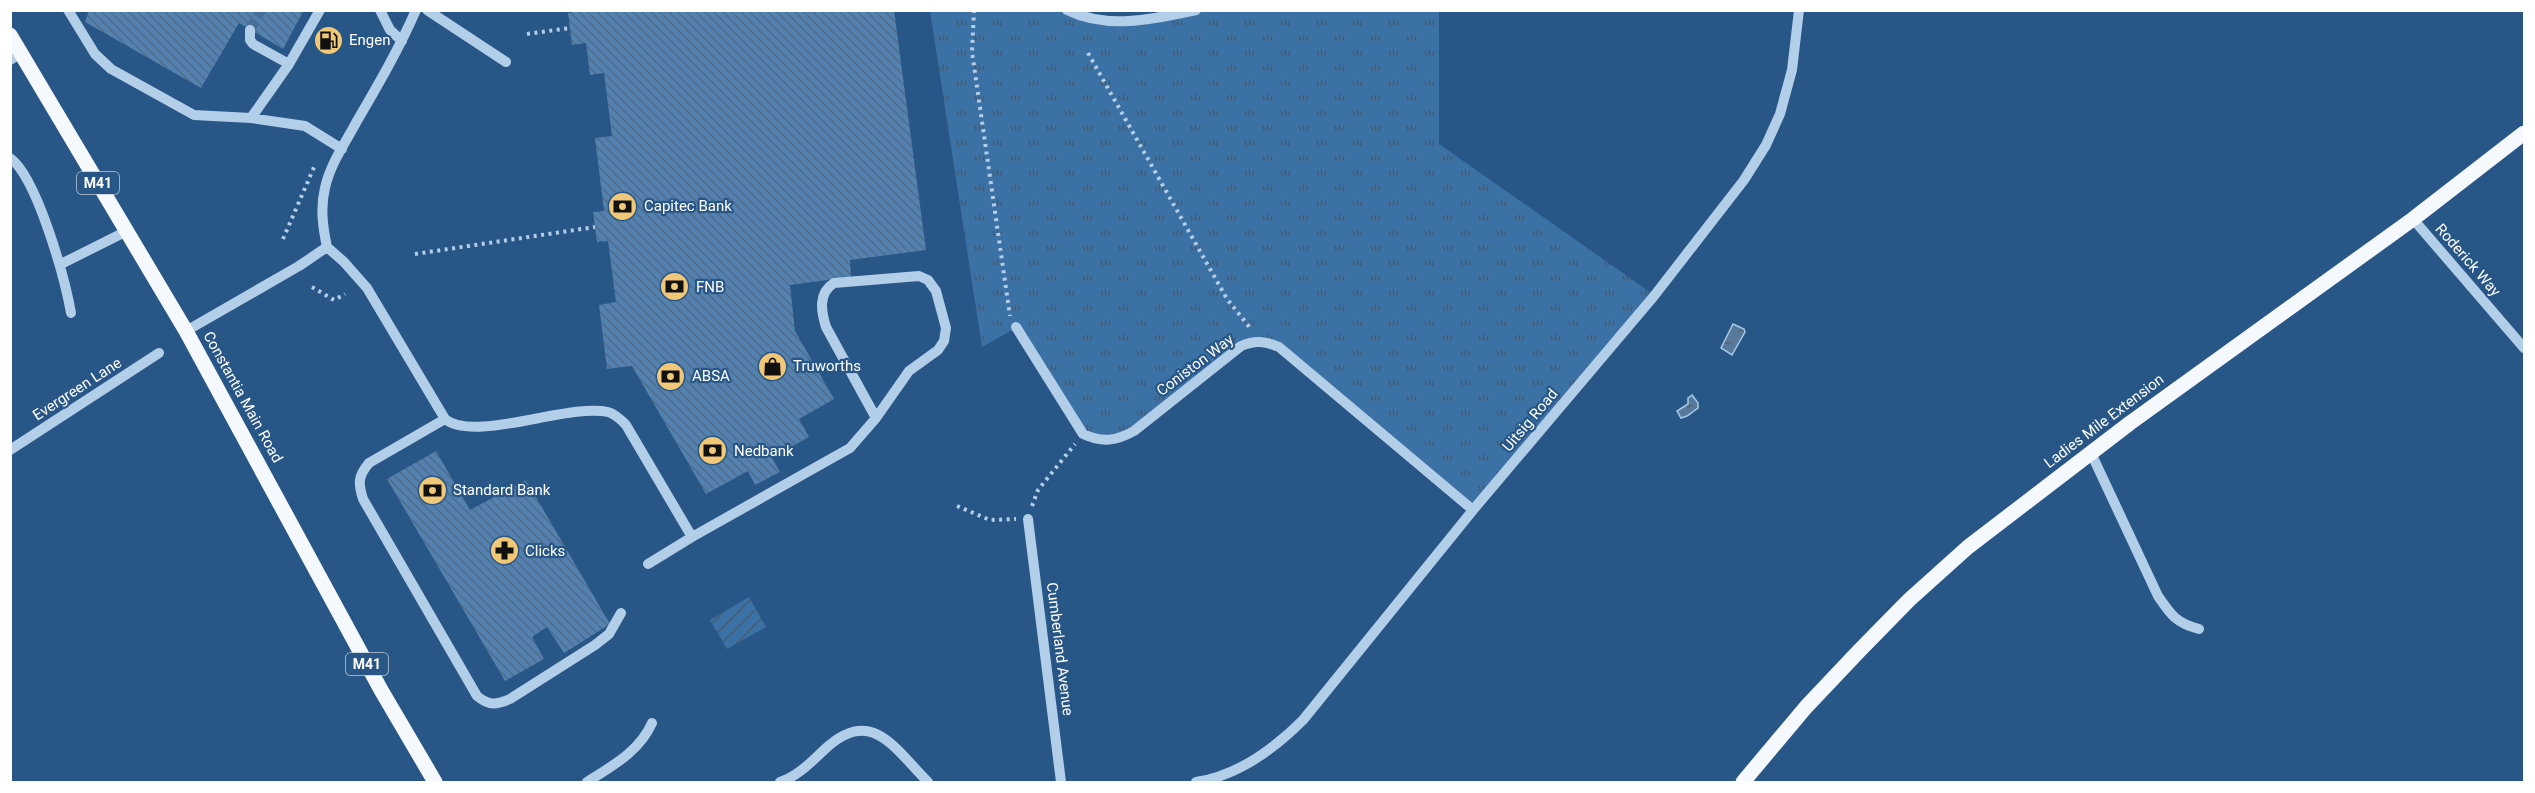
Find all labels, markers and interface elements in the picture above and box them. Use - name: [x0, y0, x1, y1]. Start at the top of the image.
- fuel station icon: Engen: [312, 24, 344, 56]
- place label: Engen: [349, 31, 390, 49]
- road number: M41: [77, 172, 119, 194]
- bank icon: Capitec Bank: [607, 190, 639, 222]
- place label: Capitec Bank: [644, 197, 732, 215]
- street label: Roderick Way: [2432, 220, 2504, 300]
- bank icon: FNB: [659, 271, 691, 303]
- place label: FNB: [696, 278, 724, 296]
- street label: Constantia Main Road: [199, 328, 287, 466]
- street label: Coniston Way: [1153, 330, 1237, 400]
- shop icon: Truworths: [756, 350, 788, 382]
- street label: Evergreen Lane: [29, 354, 125, 424]
- place label: Truworths: [793, 357, 861, 375]
- bank icon: ABSA: [655, 360, 687, 392]
- place label: ABSA: [692, 367, 730, 385]
- street label: Ladies Mile Extension: [2041, 370, 2167, 472]
- street label: Uitsig Road: [1499, 385, 1561, 455]
- bank icon: Nedbank: [697, 435, 729, 467]
- place label: Nedbank: [734, 442, 794, 460]
- bank icon: Standard Bank: [416, 474, 448, 506]
- place label: Standard Bank: [453, 481, 551, 499]
- pharmacy icon: Clicks: [488, 535, 520, 567]
- place label: Clicks: [525, 542, 565, 560]
- street label: Cumberland Avenue: [1043, 581, 1077, 717]
- road number: M41: [346, 653, 388, 675]

